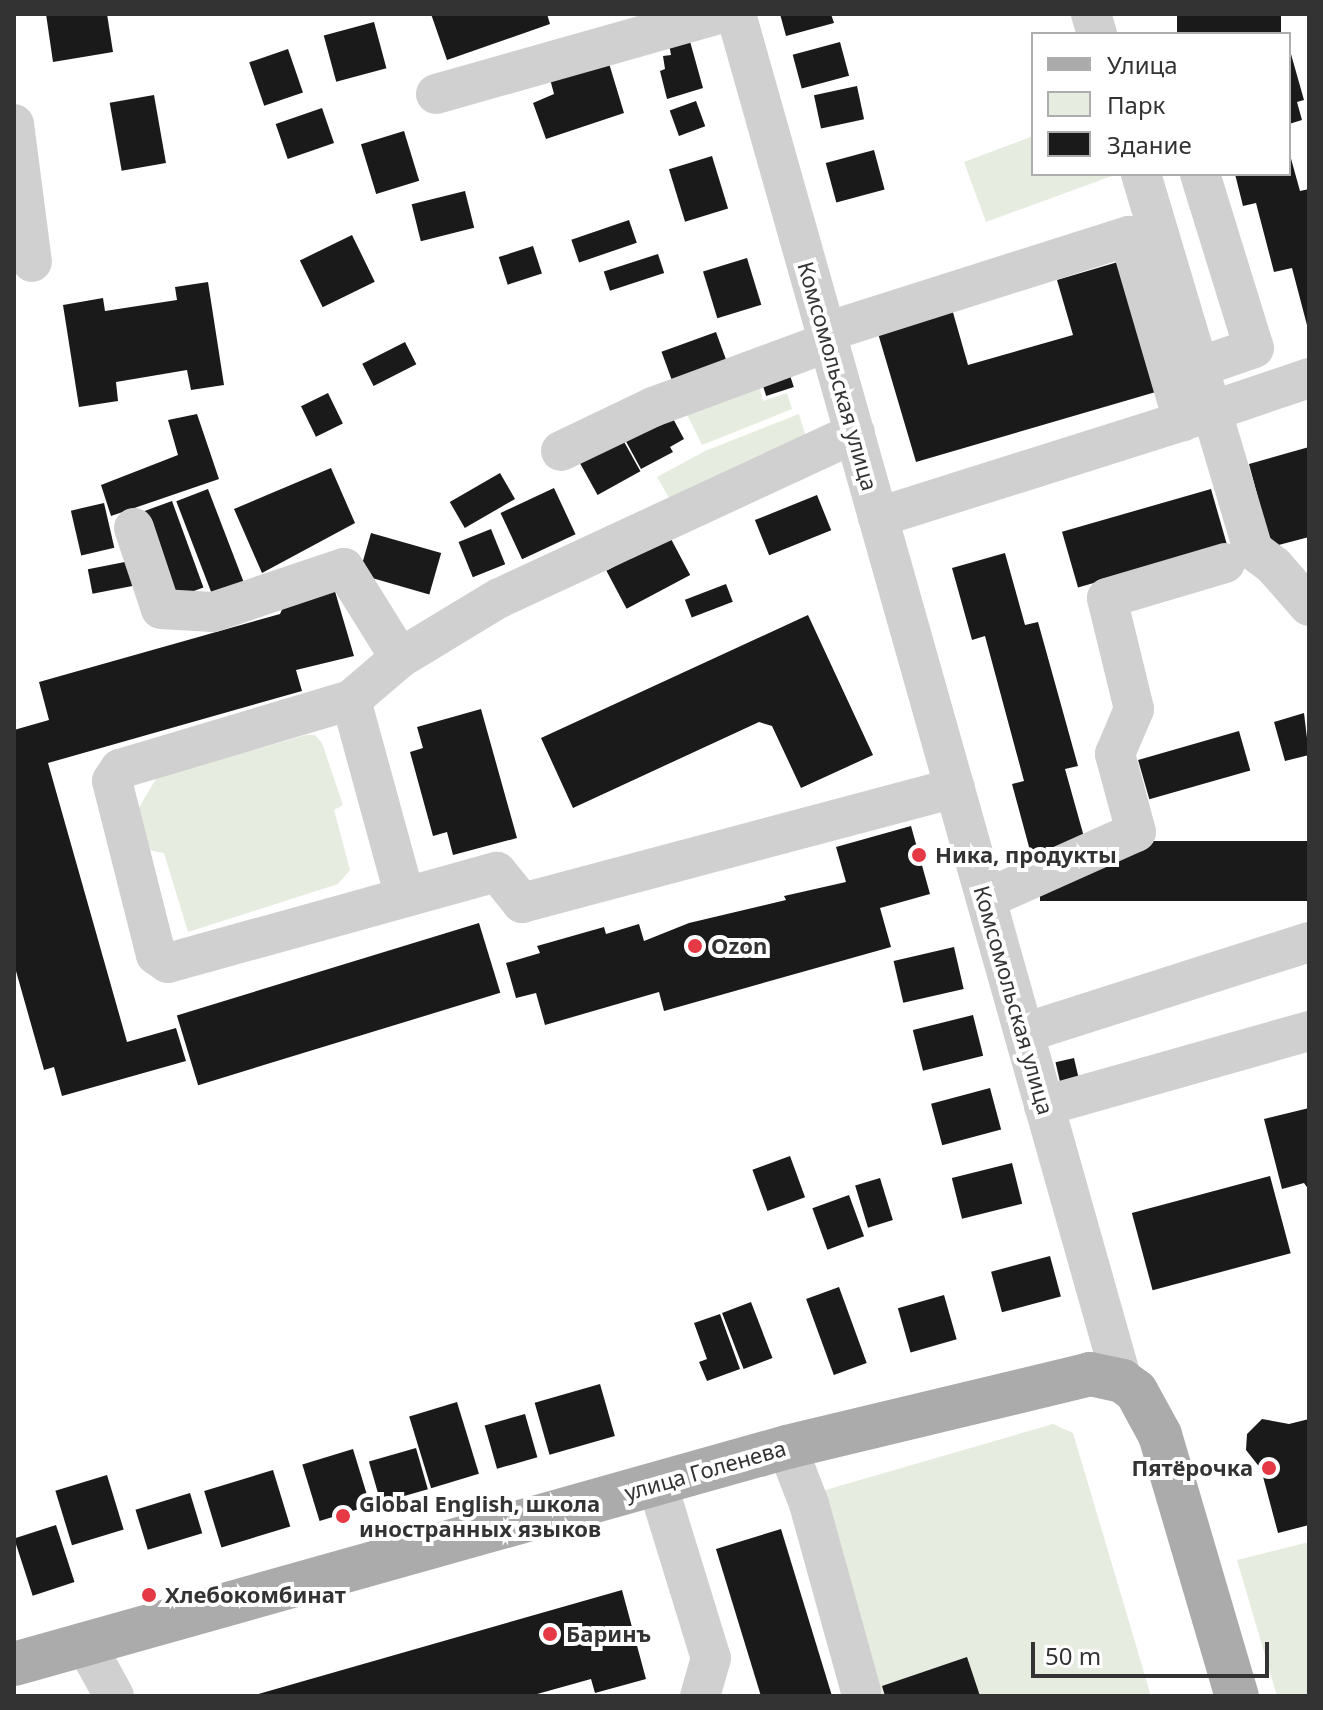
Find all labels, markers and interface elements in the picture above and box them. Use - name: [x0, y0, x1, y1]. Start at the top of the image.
- legend: [1031, 32, 1291, 176]
- text: Улица: [1107, 48, 1178, 81]
- text: Парк: [1107, 88, 1165, 121]
- text: Здание: [1107, 128, 1192, 161]
- street label: Комсомольская улица: [793, 258, 883, 494]
- place label: Ника, продукты: [935, 842, 1117, 868]
- marker: Ника, продукты: [910, 846, 928, 864]
- street label: Комсомольская улица: [969, 882, 1059, 1118]
- place label: Ozon: [711, 933, 767, 959]
- marker: Ozon: [686, 937, 704, 955]
- street label: улица Голенева: [621, 1434, 789, 1506]
- place label: Пятёрочка: [1132, 1455, 1253, 1481]
- marker: Пятёрочка: [1260, 1459, 1278, 1477]
- place label: Global English, школа иностранных языков: [359, 1490, 601, 1542]
- marker: Global English, школа иностранных языков: [334, 1507, 352, 1525]
- place label: Хлебокомбинат: [165, 1582, 346, 1608]
- marker: Хлебокомбинат: [140, 1586, 158, 1604]
- place label: Баринъ: [566, 1621, 651, 1647]
- marker: Баринъ: [541, 1625, 559, 1643]
- scale bar: [1035, 1626, 1273, 1676]
- text: 50 m: [1045, 1639, 1101, 1672]

